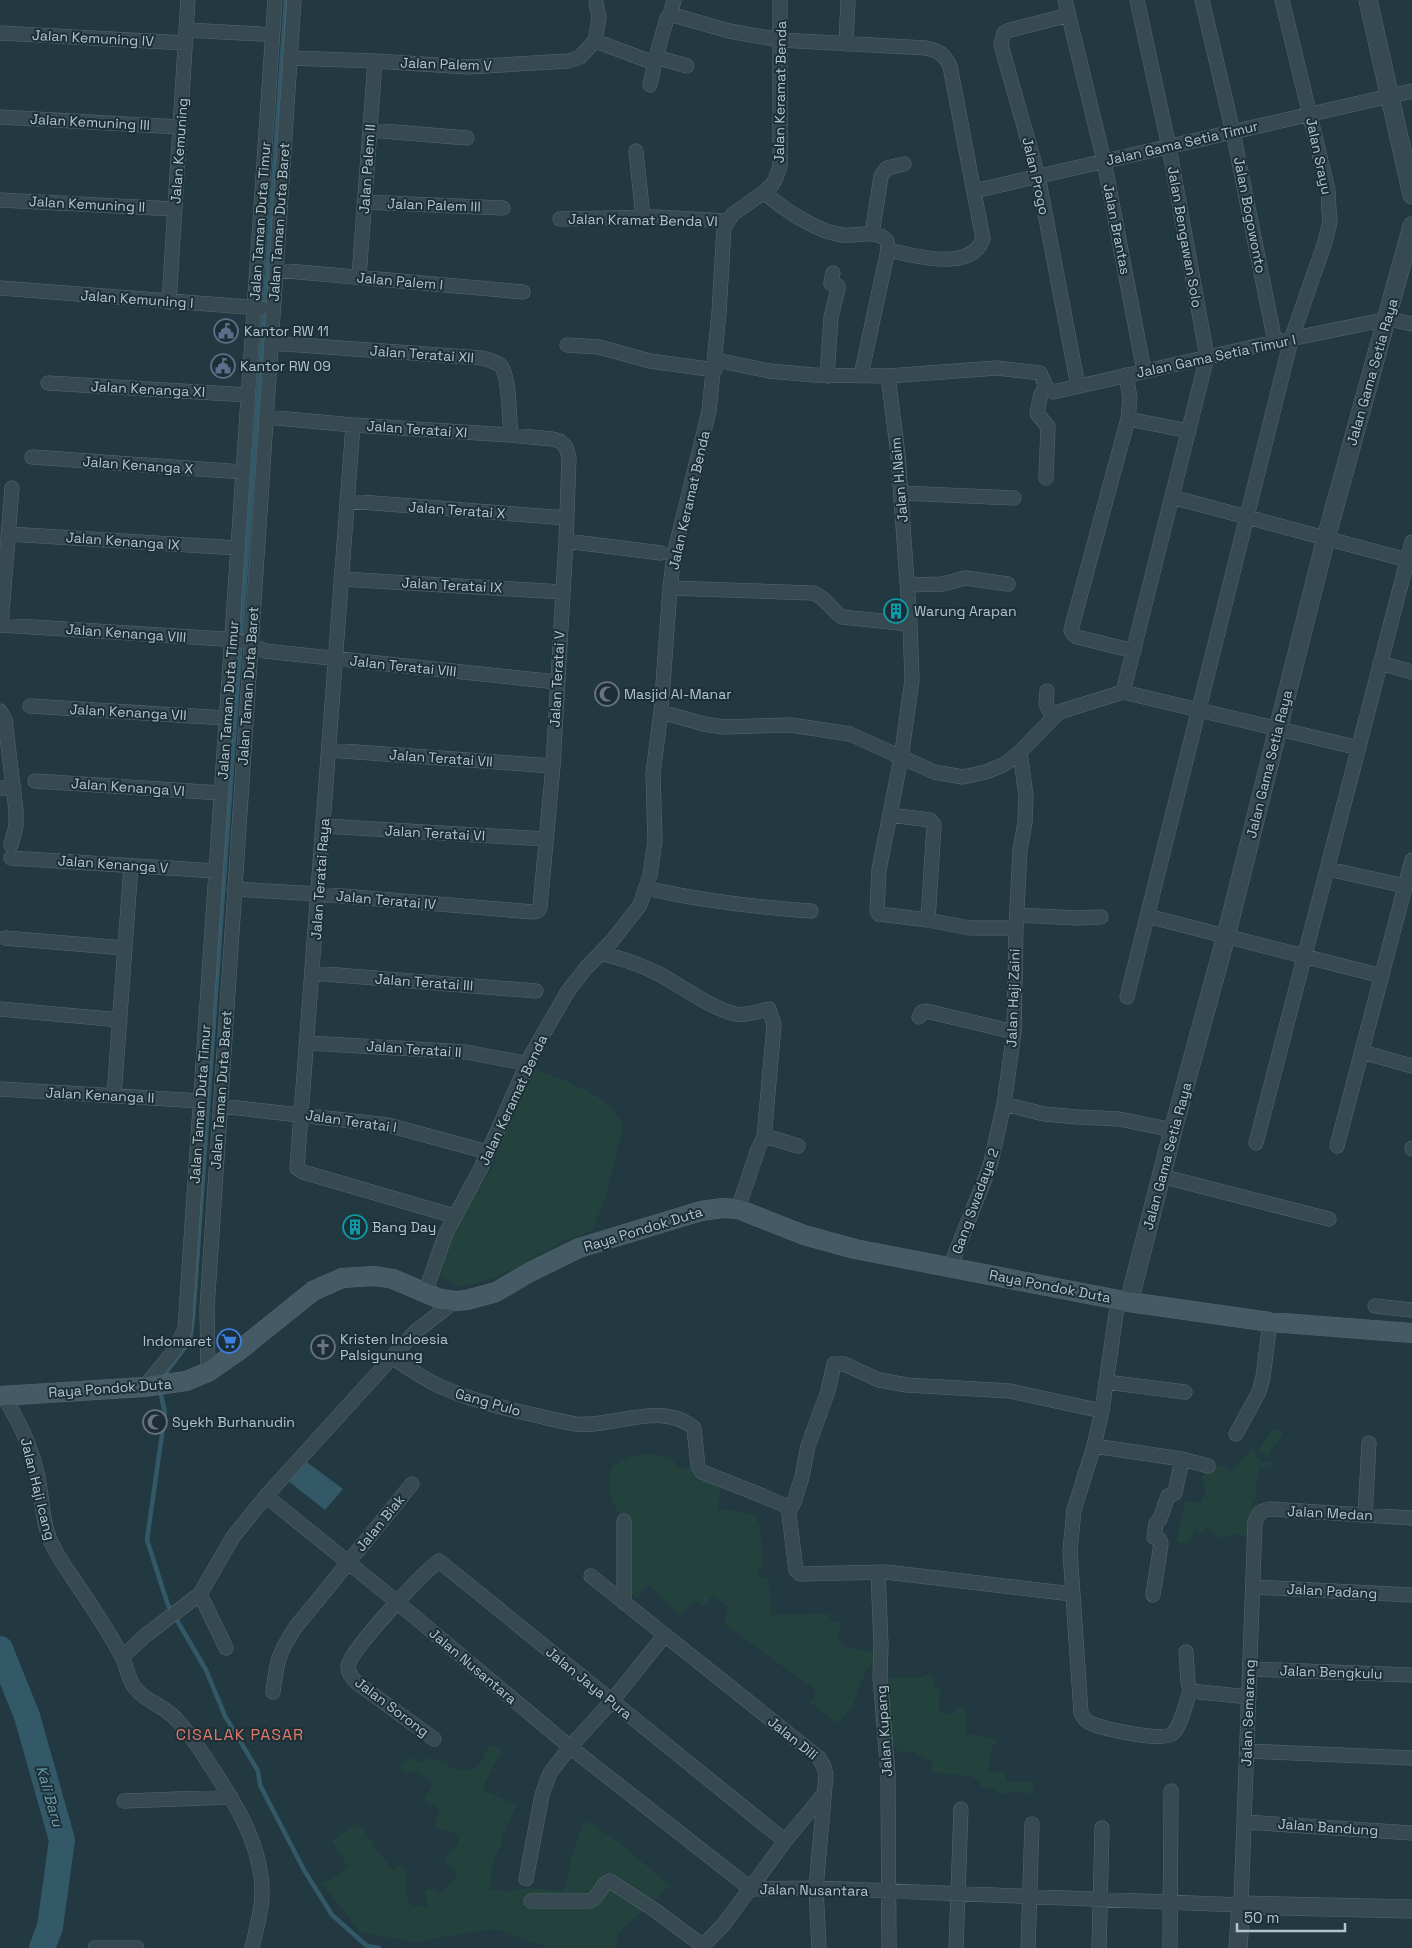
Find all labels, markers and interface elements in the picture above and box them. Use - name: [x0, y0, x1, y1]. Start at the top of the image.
- street label: Jalan Keramat Benda: [770, 21, 790, 163]
- street label: Jalan Kemuning IV: [32, 26, 155, 50]
- street label: Jalan Palem V: [400, 53, 493, 75]
- street label: Jalan Kemuning: [166, 97, 192, 205]
- street label: Jalan Kemuning III: [30, 110, 150, 134]
- street label: Jalan Srayu: [1302, 116, 1336, 196]
- street label: Jalan Gama Setia Timur: [1104, 117, 1260, 169]
- street label: Jalan Palem II: [355, 123, 379, 215]
- street label: Jalan Progo: [1018, 135, 1054, 217]
- street label: Jalan Taman Duta Timur: [245, 141, 275, 301]
- street label: Jalan Taman Duta Baret: [264, 142, 294, 302]
- street label: Jalan Bogowonto: [1230, 155, 1270, 275]
- street label: Jalan Bengawan Solo: [1164, 165, 1206, 309]
- street label: Jalan Brantas: [1099, 182, 1135, 276]
- street label: Jalan Kemuning II: [28, 192, 146, 216]
- street label: Jalan Palem III: [387, 194, 481, 216]
- street label: Jalan Kramat Benda VI: [568, 210, 718, 230]
- street label: Jalan Palem I: [356, 268, 444, 294]
- street label: Jalan Kemuning I: [80, 286, 194, 312]
- street label: Jalan Gama Setia Raya: [1342, 296, 1402, 448]
- public building icon: Kantor RW 11: [213, 318, 239, 344]
- place label: Kantor RW 11: [244, 322, 329, 340]
- street label: Jalan Gama Setia Timur I: [1135, 330, 1297, 382]
- street label: Jalan Teratai XII: [369, 341, 475, 367]
- public building icon: Kantor RW 09: [210, 353, 236, 379]
- place label: Kantor RW 09: [240, 357, 331, 375]
- street label: Jalan Kenanga XI: [90, 377, 206, 401]
- street label: Jalan Teratai XI: [366, 417, 468, 441]
- street label: Jalan Keramat Benda: [664, 429, 714, 571]
- street label: Jalan H.Naim: [886, 437, 912, 523]
- street label: Jalan Kenanga X: [82, 452, 194, 478]
- street label: Jalan Teratai X: [408, 498, 506, 522]
- street label: Jalan Kenanga IX: [65, 528, 181, 554]
- street label: Jalan Teratai IX: [401, 573, 503, 597]
- building icon: Warung Arapan: [883, 598, 909, 624]
- place label: Warung Arapan: [914, 602, 1017, 620]
- street label: Jalan Taman Duta Baret: [233, 606, 263, 766]
- street label: Jalan Kenanga VIII: [65, 620, 187, 646]
- street label: Jalan Taman Duta Timur: [213, 620, 243, 780]
- street label: Jalan Teratai V: [545, 630, 569, 728]
- street label: Jalan Teratai VIII: [349, 651, 457, 681]
- mosque icon: Masjid Al-Manar: [594, 681, 620, 707]
- place label: Masjid Al-Manar: [624, 685, 732, 703]
- street label: Jalan Gama Setia Raya: [1242, 688, 1296, 840]
- street label: Jalan Kenanga VII: [69, 700, 187, 724]
- street label: Jalan Teratai VII: [389, 745, 493, 771]
- street label: Jalan Kenanga VI: [71, 774, 185, 800]
- street label: Jalan Teratai Raya: [307, 818, 333, 940]
- street label: Jalan Teratai VI: [384, 821, 486, 845]
- street label: Jalan Kenanga V: [57, 851, 169, 877]
- street label: Jalan Teratai IV: [335, 887, 437, 913]
- street label: Jalan Haji Zaini: [1002, 948, 1024, 1048]
- street label: Jalan Teratai III: [374, 970, 474, 994]
- street label: Jalan Taman Duta Baret: [206, 1010, 236, 1170]
- street label: Jalan Taman Duta Timur: [185, 1024, 215, 1184]
- street label: Jalan Keramat Benda: [475, 1032, 551, 1168]
- street label: Jalan Teratai II: [366, 1037, 462, 1061]
- street label: Jalan Gama Setia Raya: [1139, 1080, 1195, 1232]
- street label: Jalan Kenanga II: [45, 1083, 155, 1107]
- street label: Jalan Teratai I: [304, 1106, 398, 1136]
- street label: Gang Swadaya 2: [947, 1146, 1003, 1256]
- street label: Raya Pondok Duta: [581, 1202, 705, 1256]
- building icon: Bang Day: [342, 1214, 368, 1240]
- place label: Bang Day: [372, 1218, 436, 1236]
- street label: Raya Pondok Duta: [988, 1265, 1112, 1307]
- supermarket icon: Indomaret: [216, 1328, 242, 1354]
- place label: Kristen Indoesia Palsigunung: [340, 1330, 448, 1364]
- place label: Indomaret: [143, 1332, 212, 1350]
- church icon: Kristen Indoesia Palsigunung: [310, 1334, 336, 1360]
- street label: Raya Pondok Duta: [48, 1375, 172, 1401]
- street label: Gang Pulo: [453, 1384, 523, 1420]
- mosque icon: Syekh Burhanudin: [142, 1409, 168, 1435]
- place label: Syekh Burhanudin: [172, 1413, 295, 1431]
- street label: Jalan Haji Icang: [17, 1436, 59, 1542]
- street label: Jalan Biak: [352, 1491, 409, 1555]
- street label: Jalan Medan: [1287, 1502, 1373, 1524]
- street label: Jalan Padang: [1286, 1580, 1378, 1602]
- street label: Jalan Nusantara: [426, 1624, 520, 1708]
- street label: Jalan Jaya Pura: [542, 1643, 636, 1723]
- street label: Jalan Semarang: [1237, 1659, 1259, 1767]
- street label: Jalan Bengkulu: [1279, 1661, 1383, 1683]
- street label: Jalan Sorong: [351, 1673, 433, 1741]
- street label: Jalan Kupang: [872, 1685, 896, 1777]
- street label: Jalan Dili: [764, 1712, 822, 1764]
- district label: CISALAK PASAR: [176, 1724, 304, 1745]
- water label: Kali Baru: [32, 1763, 68, 1829]
- street label: Jalan Bandung: [1277, 1815, 1379, 1839]
- street label: Jalan Nusantara: [759, 1880, 869, 1900]
- scale bar: [1237, 1900, 1344, 1932]
- text: 50 m: [1244, 1908, 1279, 1927]

